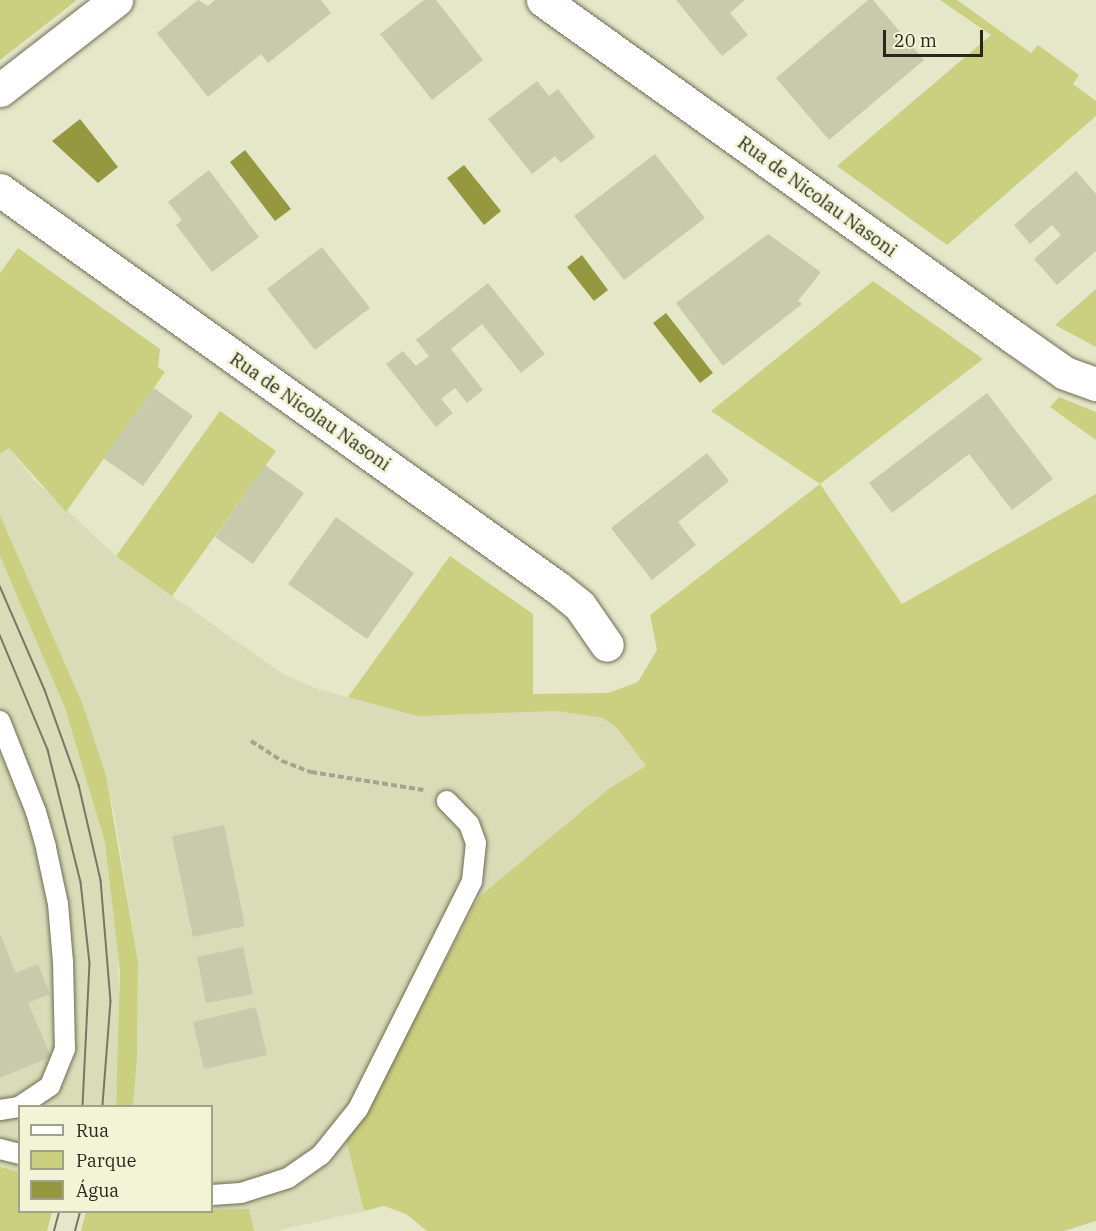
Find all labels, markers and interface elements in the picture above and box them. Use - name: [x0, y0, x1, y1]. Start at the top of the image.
- scale bar: [886, 18, 986, 56]
- text: 20 m: [894, 29, 937, 52]
- street label: Rua de Nicolau Nasoni: [733, 132, 901, 262]
- street label: Rua de Nicolau Nasoni: [226, 348, 394, 476]
- legend: [18, 1105, 213, 1213]
- text: Rua: [76, 1119, 109, 1142]
- text: Parque: [76, 1149, 136, 1172]
- text: Água: [76, 1179, 119, 1202]

